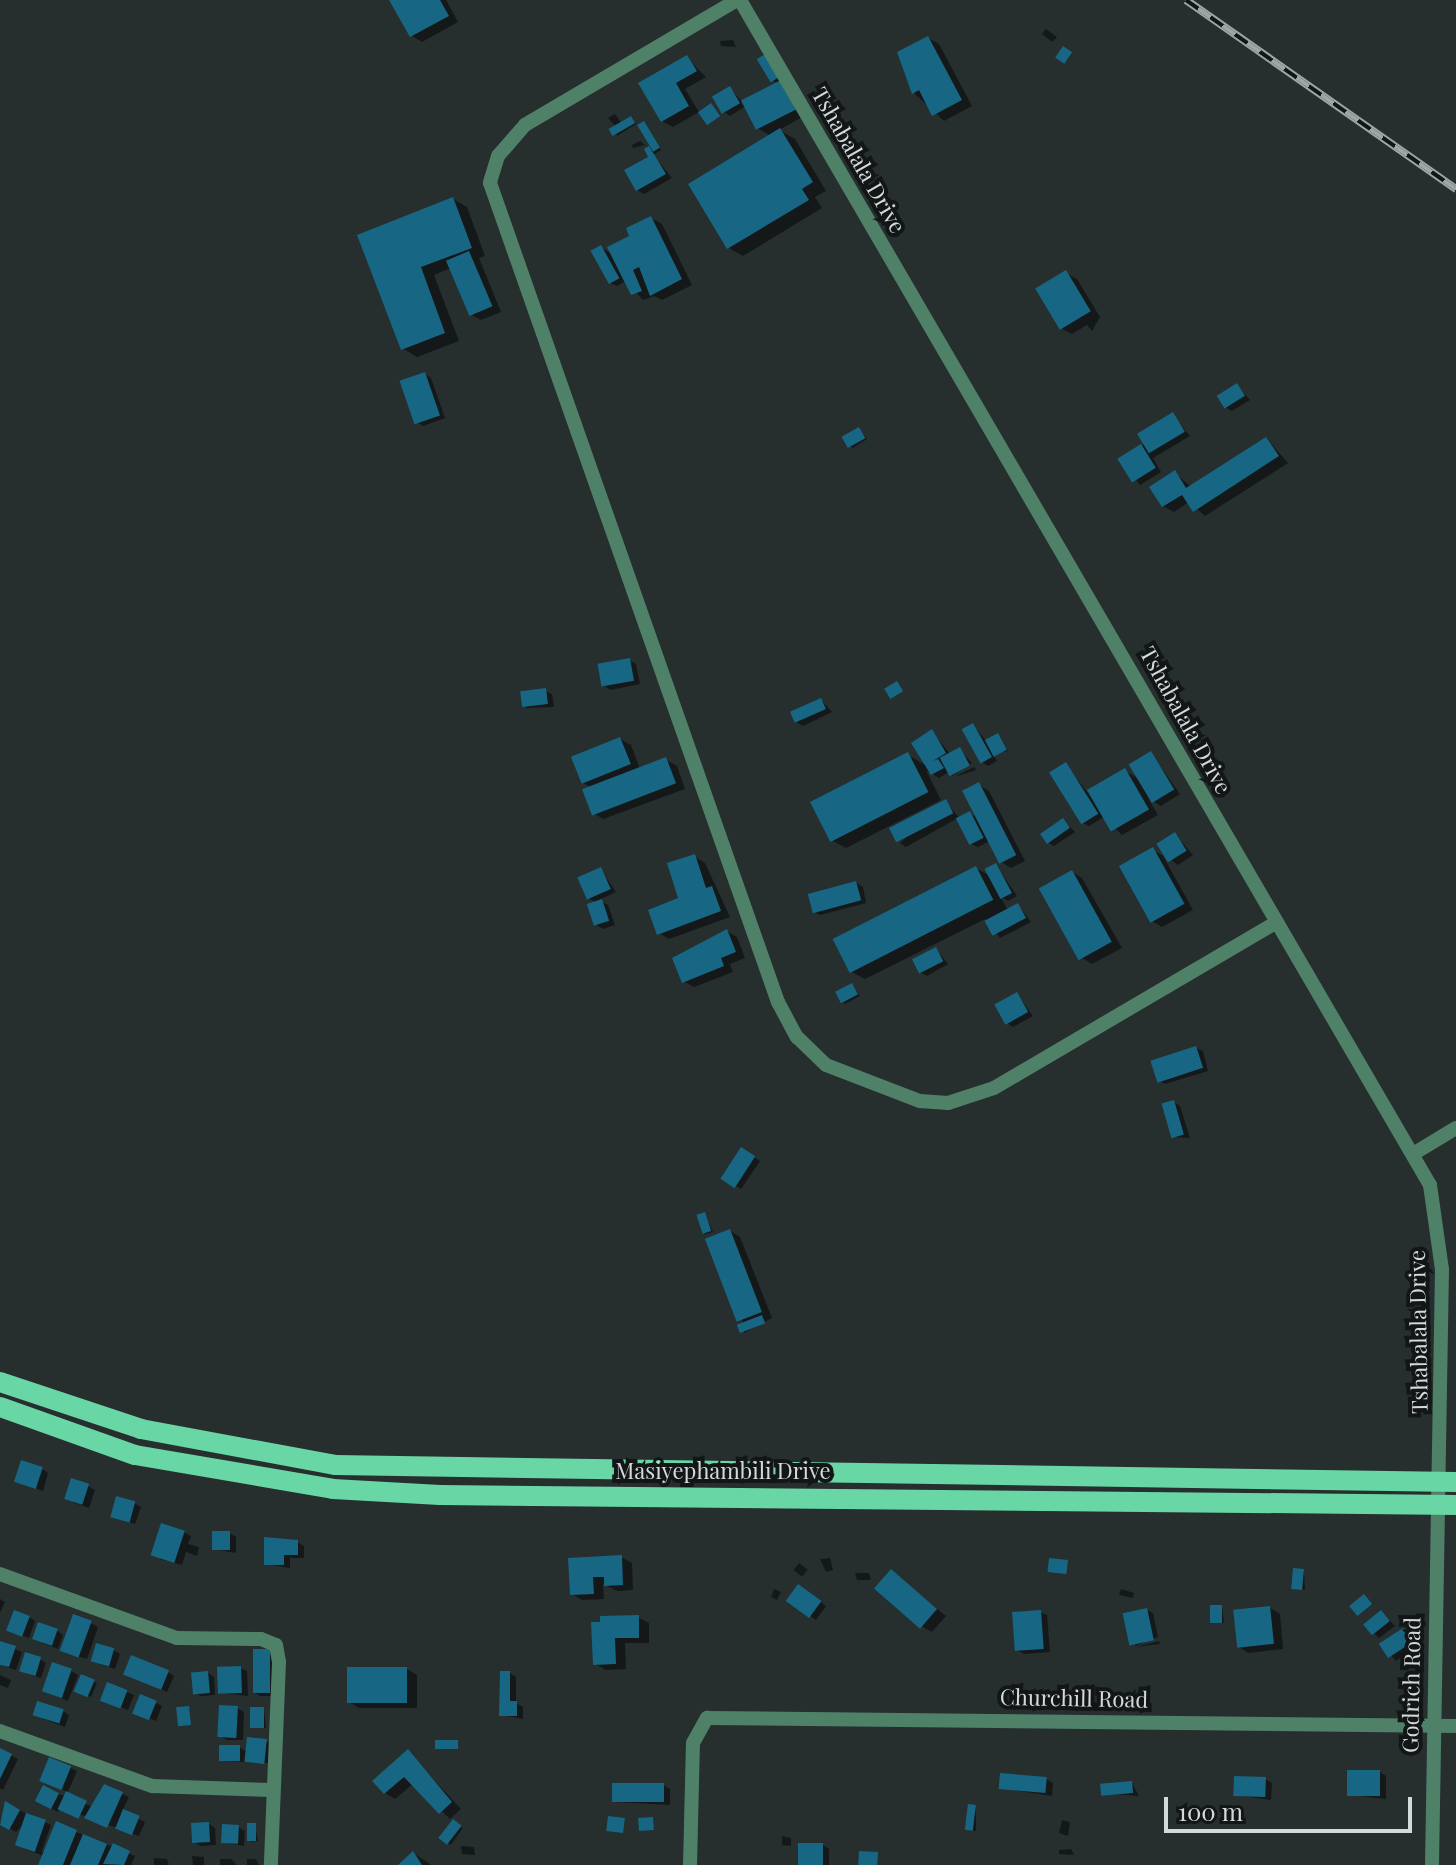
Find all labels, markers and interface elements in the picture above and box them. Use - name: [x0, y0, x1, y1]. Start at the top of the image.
- street label: Tshabalala Drive: [807, 82, 911, 238]
- street label: Tshabalala Drive: [1135, 642, 1237, 798]
- street label: Tshabalala Drive: [1403, 1250, 1433, 1414]
- street label: Masiyephambili Drive: [615, 1458, 831, 1484]
- street label: Godrich Road: [1397, 1617, 1425, 1753]
- street label: Churchill Road: [1000, 1684, 1148, 1712]
- scale bar: [1168, 1781, 1416, 1831]
- text: 100 m: [1178, 1795, 1243, 1827]

